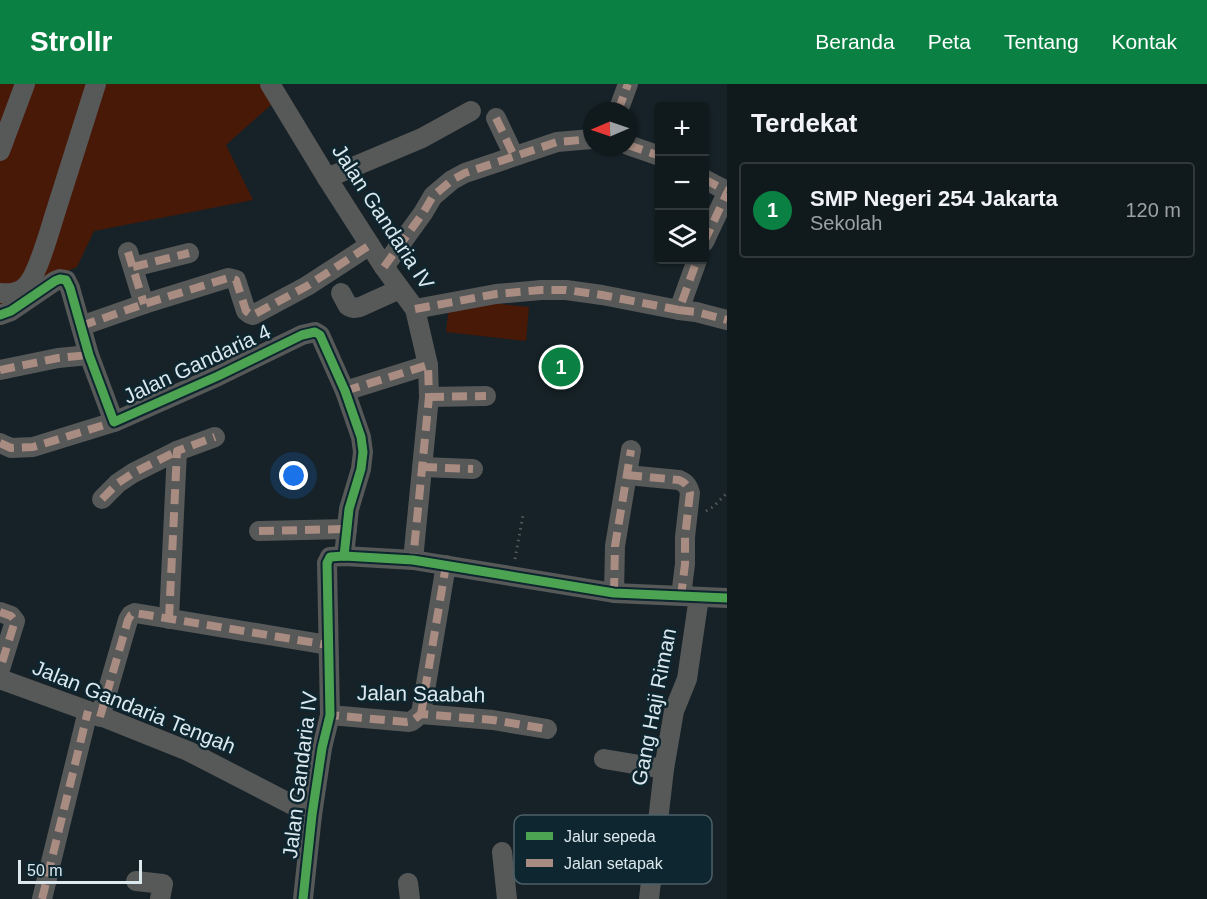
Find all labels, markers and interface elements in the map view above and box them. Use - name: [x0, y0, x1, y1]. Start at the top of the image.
- text: Strollr: [30, 26, 112, 57]
- text: Beranda: [815, 30, 895, 53]
- text: Peta: [928, 30, 971, 53]
- text: Tentang: [1004, 30, 1079, 53]
- text: Kontak: [1112, 30, 1177, 53]
- north arrow: [583, 102, 637, 156]
- map controls: [655, 102, 709, 264]
- button: +: [655, 102, 709, 156]
- text: Terdekat: [751, 108, 857, 138]
- street label: Jalan Gandaria IV: [328, 140, 439, 293]
- button: −: [655, 156, 709, 210]
- text: SMP Negeri 254 Jakarta: [810, 186, 1058, 211]
- text: 1: [767, 199, 778, 221]
- text: 120 m: [1125, 199, 1181, 221]
- button: layers: [655, 210, 709, 264]
- text: Sekolah: [810, 212, 882, 234]
- street label: Jalan Gandaria 4: [119, 319, 274, 408]
- pin: 1: [542, 344, 580, 390]
- your location: [279, 461, 308, 490]
- street label: Gang Haji Riman: [627, 626, 680, 788]
- street label: Jalan Gandaria Tengah: [29, 655, 239, 758]
- street label: Jalan Saabah: [357, 681, 485, 706]
- street label: Jalan Gandaria IV: [278, 690, 321, 860]
- legend: [514, 815, 712, 884]
- text: Jalur sepeda: [564, 828, 656, 845]
- text: Jalan setapak: [564, 855, 664, 872]
- scale bar: [18, 857, 142, 884]
- text: 50 m: [27, 862, 63, 879]

